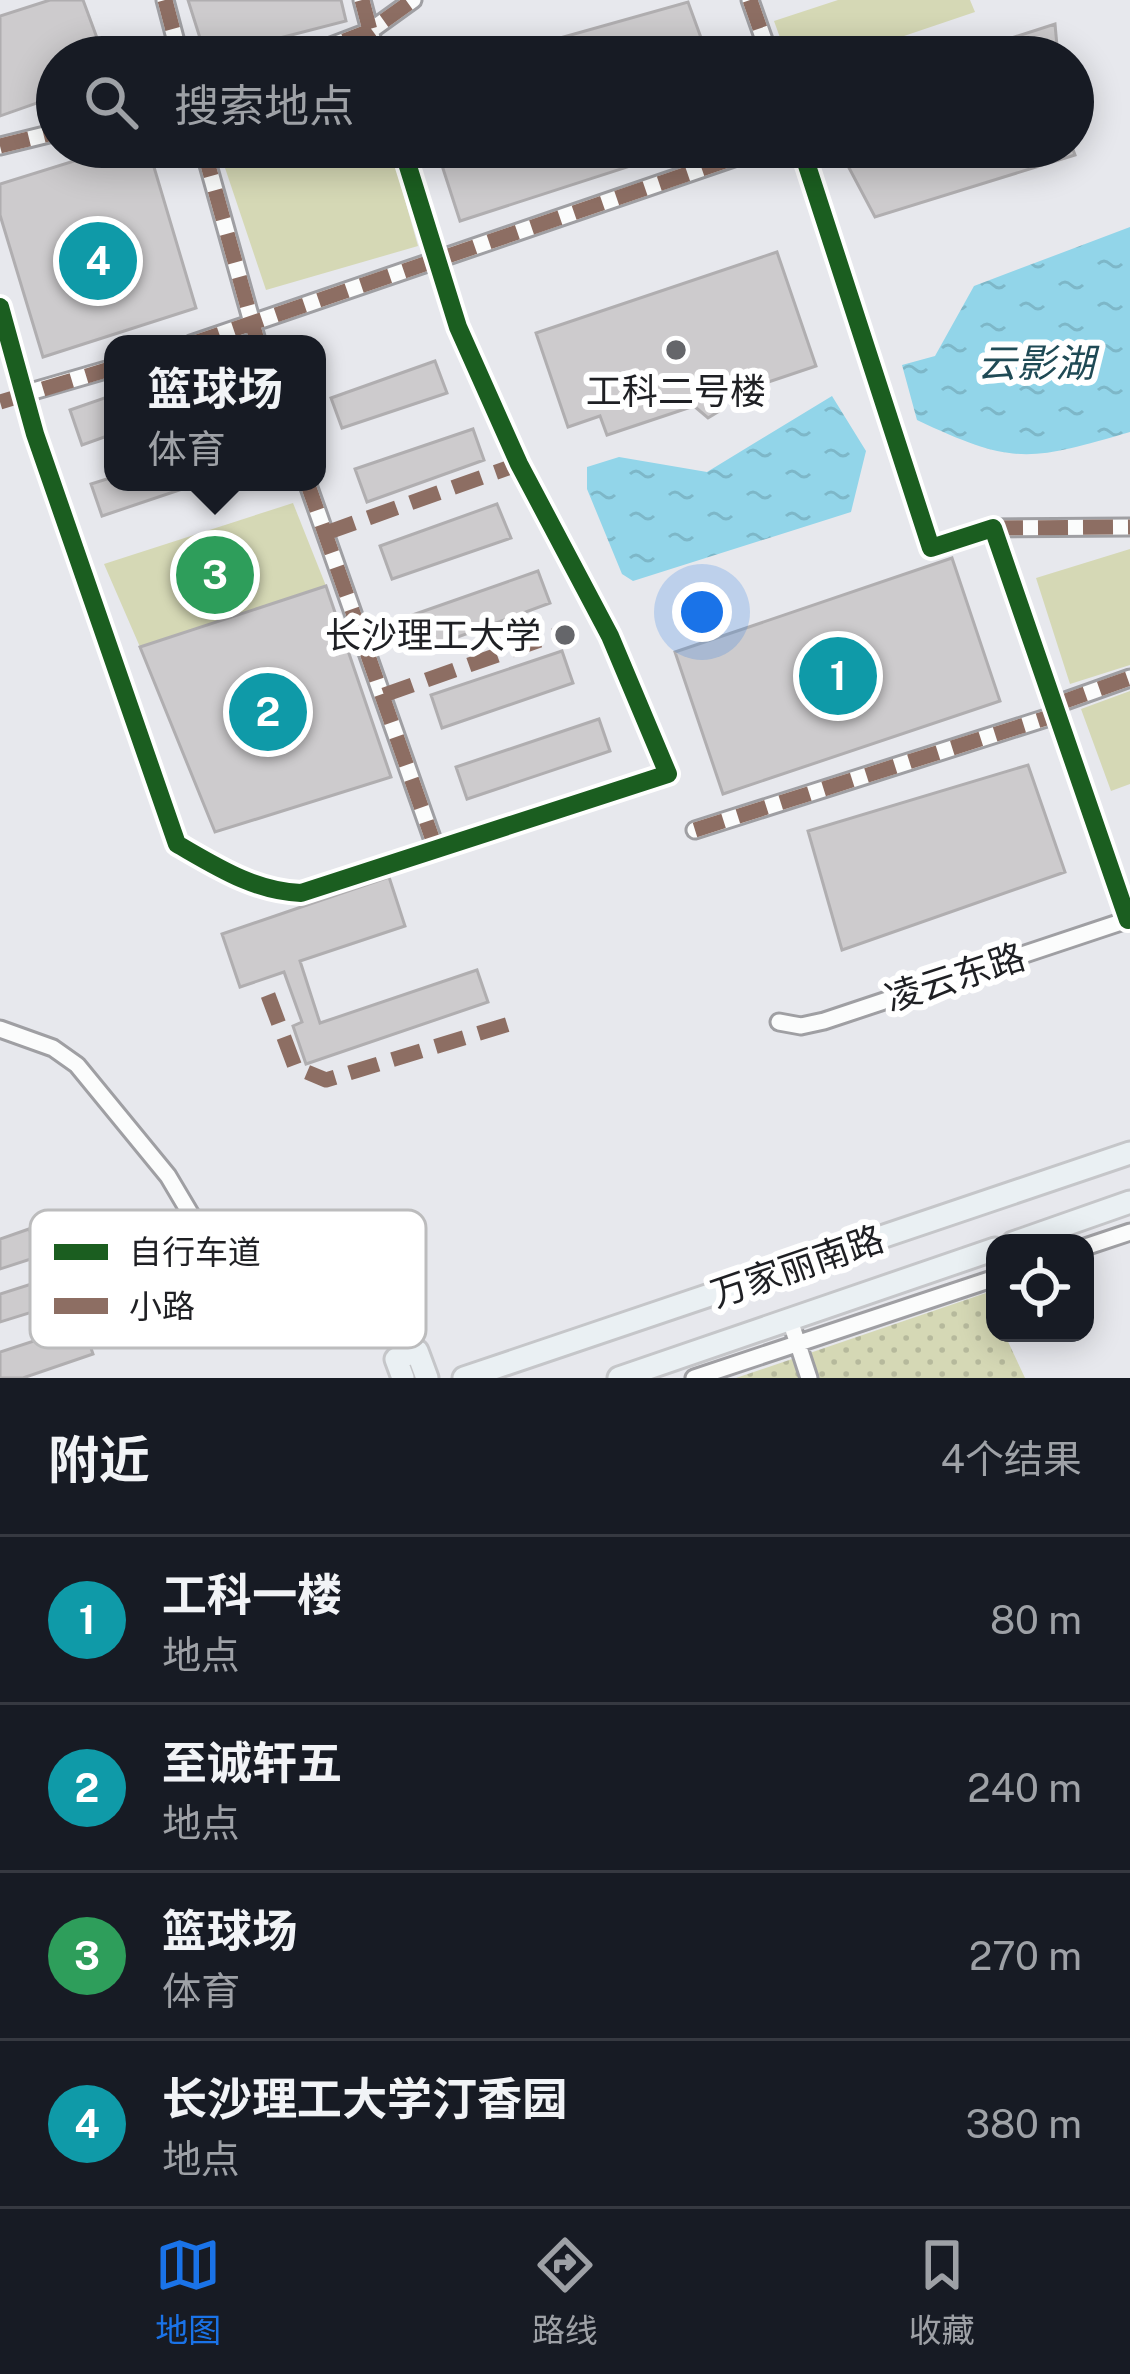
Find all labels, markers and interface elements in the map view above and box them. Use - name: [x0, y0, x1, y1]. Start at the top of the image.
- search box: [36, 36, 1094, 168]
- icon: search: [78, 69, 144, 135]
- text: 搜索地点: [174, 79, 354, 132]
- pin: 4: [59, 216, 137, 306]
- popup: [104, 335, 326, 491]
- marker: 工科二号楼: [663, 337, 689, 363]
- water label: 云影湖: [977, 340, 1100, 386]
- text: 篮球场: [147, 362, 283, 415]
- place label: 工科二号楼: [586, 370, 766, 412]
- text: 体育: [147, 426, 226, 472]
- pin: 3: [176, 530, 254, 620]
- your location: [672, 582, 732, 642]
- place label: 长沙理工大学: [325, 614, 541, 656]
- marker: 长沙理工大学: [552, 622, 578, 648]
- pin: 1: [799, 631, 877, 721]
- pin: 2: [229, 667, 307, 757]
- street label: 凌云东路: [880, 935, 1030, 1019]
- legend: [30, 1210, 426, 1348]
- street label: 万家丽南路: [705, 1217, 889, 1315]
- text: 自行车道: [129, 1233, 261, 1271]
- map controls: [986, 1234, 1094, 1342]
- button: locate: [986, 1234, 1094, 1342]
- text: 小路: [129, 1287, 195, 1325]
- text: 附近: [48, 1430, 150, 1489]
- text: 4个结果: [940, 1436, 1082, 1482]
- text: 工科一楼: [162, 1568, 342, 1621]
- text: 1: [79, 1597, 95, 1643]
- text: 80 m: [990, 1597, 1082, 1643]
- text: 地点: [162, 1632, 240, 1678]
- text: 至诚轩五: [162, 1736, 342, 1789]
- text: 2: [75, 1765, 99, 1811]
- text: 240 m: [967, 1765, 1082, 1811]
- text: 地点: [162, 1800, 240, 1846]
- text: 篮球场: [162, 1904, 297, 1957]
- text: 3: [74, 1933, 100, 1979]
- text: 270 m: [969, 1933, 1082, 1979]
- text: 体育: [162, 1968, 240, 2014]
- text: 长沙理工大学汀香园: [162, 2072, 567, 2125]
- text: 4: [74, 2101, 100, 2147]
- text: 380 m: [966, 2101, 1082, 2147]
- text: 地点: [162, 2136, 240, 2182]
- tab: 地图: [155, 2232, 221, 2352]
- tab: 路线: [532, 2232, 598, 2352]
- tab: 收藏: [909, 2232, 975, 2352]

